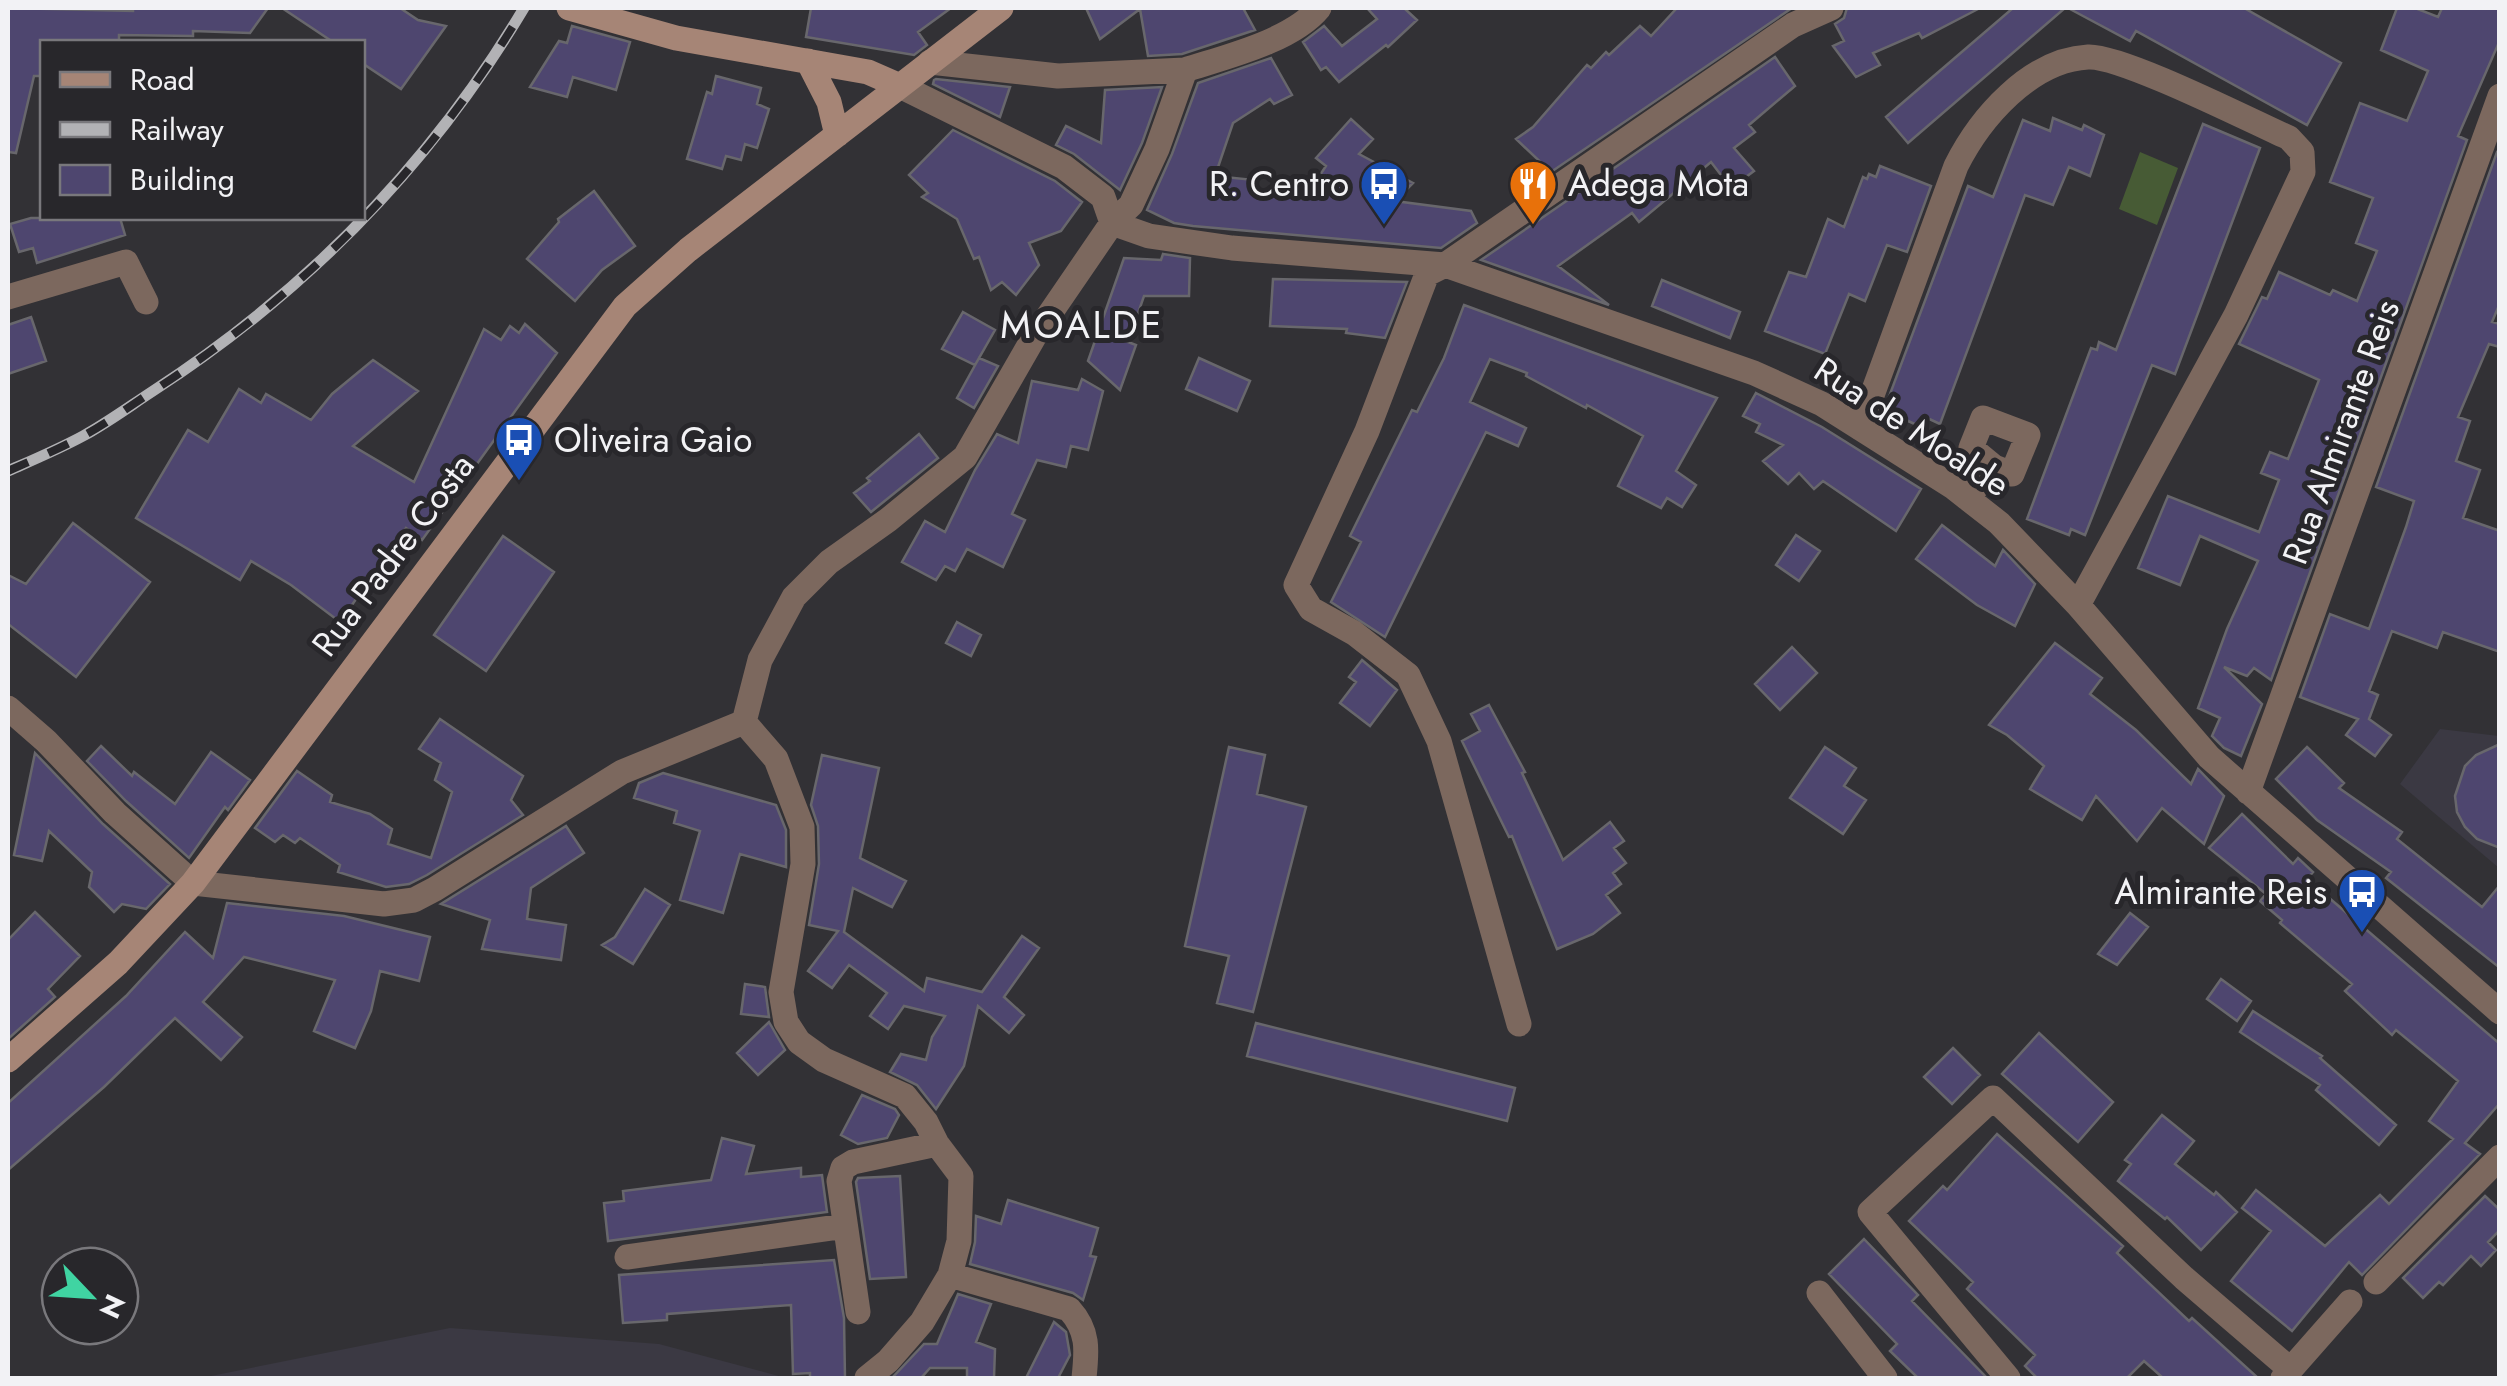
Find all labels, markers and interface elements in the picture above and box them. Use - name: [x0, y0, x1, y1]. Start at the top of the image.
- legend: [40, 40, 365, 220]
- text: Road: [130, 58, 195, 101]
- text: Railway: [130, 108, 225, 151]
- text: Building: [130, 158, 235, 201]
- bus stop icon: R. Centro: [1358, 158, 1410, 226]
- restaurant icon: Adega Mota: [1507, 158, 1559, 226]
- place label: R. Centro: [1209, 159, 1349, 209]
- place label: Adega Mota: [1568, 159, 1749, 209]
- street label: Rua Almirante Reis: [2270, 293, 2412, 571]
- district label: MOALDE: [1000, 297, 1164, 352]
- street label: Rua de Moalde: [1804, 345, 2020, 509]
- bus stop icon: Oliveira Gaio: [493, 414, 545, 482]
- place label: Oliveira Gaio: [554, 415, 752, 465]
- street label: Rua Padre Costa: [300, 443, 486, 667]
- bus stop icon: Almirante Reis: [2336, 866, 2388, 934]
- place label: Almirante Reis: [2114, 867, 2327, 917]
- north arrow: [40, 1246, 140, 1346]
- text: N: [89, 1288, 135, 1325]

